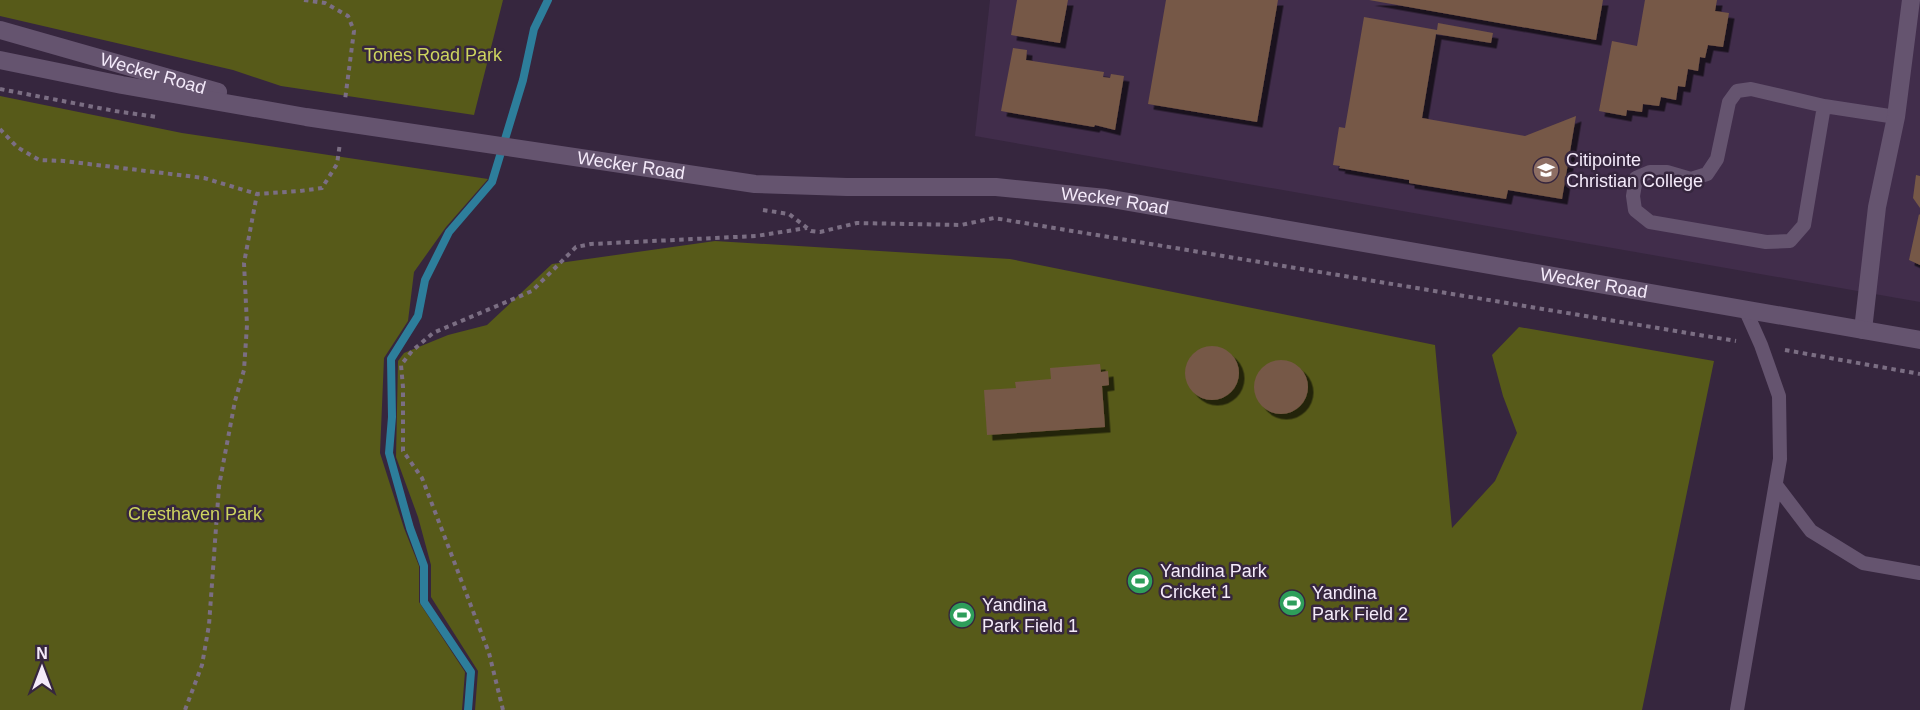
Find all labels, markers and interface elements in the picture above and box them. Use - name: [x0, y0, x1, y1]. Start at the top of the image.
- park label: Tones Road Park: [364, 45, 503, 65]
- street label: Wecker Road: [98, 49, 208, 98]
- street label: Wecker Road: [576, 148, 686, 183]
- place label: Citipointe Christian College: [1566, 150, 1703, 191]
- school or university icon: Citipointe Christian College: [1531, 155, 1561, 185]
- street label: Wecker Road: [1060, 184, 1170, 219]
- street label: Wecker Road: [1538, 264, 1649, 302]
- park label: Cresthaven Park: [128, 504, 263, 524]
- place label: Yandina Park Cricket 1: [1160, 561, 1268, 602]
- sports icon: Yandina Park Cricket 1: [1125, 566, 1155, 596]
- place label: Yandina Park Field 2: [1312, 583, 1408, 624]
- sports icon: Yandina Park Field 2: [1277, 588, 1307, 618]
- place label: Yandina Park Field 1: [982, 595, 1078, 636]
- sports icon: Yandina Park Field 1: [947, 600, 977, 630]
- north arrow: [12, 638, 72, 698]
- text: N: [36, 645, 48, 662]

